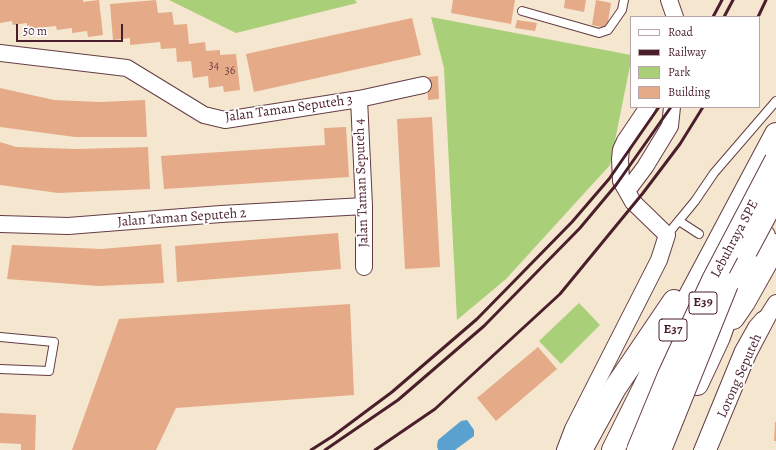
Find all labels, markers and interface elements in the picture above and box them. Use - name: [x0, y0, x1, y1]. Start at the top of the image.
- scale bar: [18, 16, 125, 42]
- legend: [630, 16, 760, 108]
- text: 50 m: [23, 23, 47, 39]
- text: Road: [668, 24, 693, 40]
- text: Railway: [668, 44, 706, 60]
- house number: 34: [209, 59, 219, 73]
- house number: 36: [225, 64, 235, 78]
- text: Park: [668, 64, 691, 80]
- text: Building: [668, 84, 710, 100]
- street label: Jalan Taman Seputeh 3: [224, 92, 354, 126]
- street label: Jalan Taman Seputeh 4: [351, 118, 373, 248]
- street label: Lebuhraya SPE: [707, 197, 763, 281]
- street label: Jalan Taman Seputeh 2: [117, 205, 247, 231]
- road number: E39: [689, 292, 717, 314]
- road number: E37: [659, 319, 687, 341]
- street label: Lorong Seputeh: [714, 331, 766, 421]

